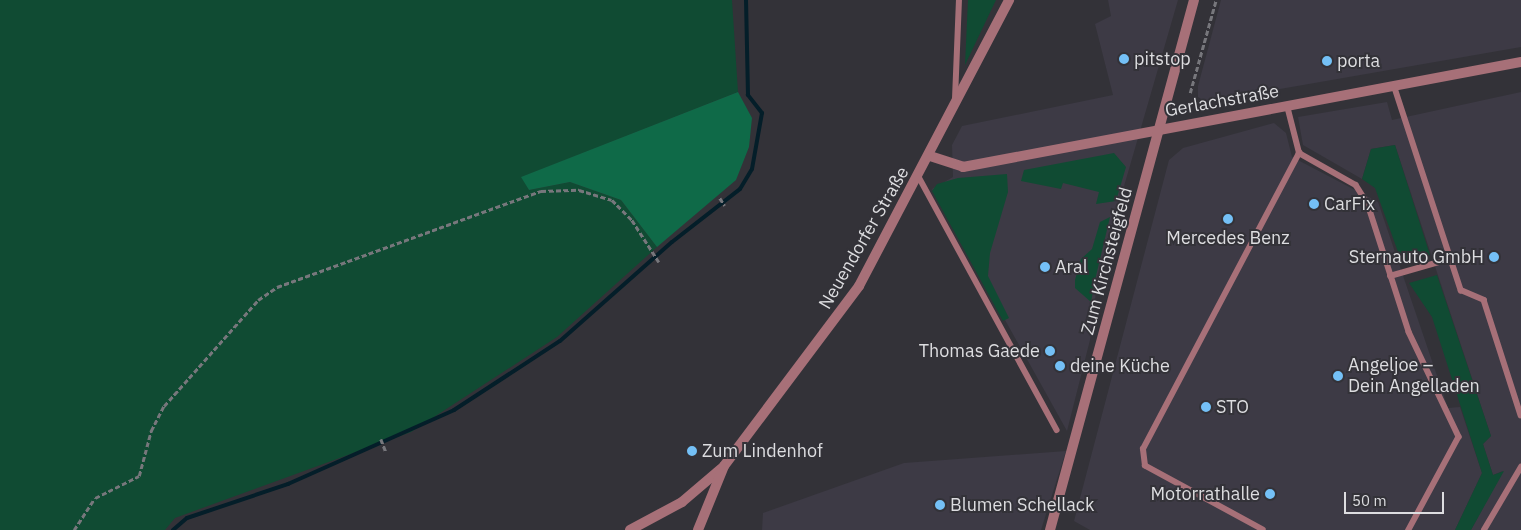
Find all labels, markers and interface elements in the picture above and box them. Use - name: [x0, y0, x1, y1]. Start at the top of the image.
- place label: pitstop: [1134, 48, 1191, 70]
- place label: porta: [1337, 50, 1380, 72]
- marker: pitstop: [1118, 53, 1130, 65]
- marker: porta: [1321, 55, 1333, 67]
- street label: Gerlachstraße: [1163, 80, 1281, 122]
- street label: Neuendorfer Straße: [814, 163, 914, 313]
- street label: Zum Kirchsteigfeld: [1077, 185, 1137, 337]
- place label: CarFix: [1324, 193, 1375, 215]
- marker: CarFix: [1308, 198, 1320, 210]
- marker: Mercedes Benz: [1222, 213, 1234, 225]
- place label: Mercedes Benz: [1166, 227, 1290, 249]
- place label: Sternauto GmbH: [1349, 246, 1484, 268]
- marker: Sternauto GmbH: [1488, 251, 1500, 263]
- place label: Aral: [1055, 256, 1088, 278]
- marker: Aral: [1039, 261, 1051, 273]
- place label: Thomas Gaede: [919, 340, 1040, 362]
- marker: Thomas Gaede: [1044, 345, 1056, 357]
- place label: deine Küche: [1070, 355, 1170, 377]
- place label: Angeljoe – Dein Angelladen: [1348, 355, 1480, 398]
- marker: deine Küche: [1054, 360, 1066, 372]
- marker: Angeljoe – Dein Angelladen: [1332, 370, 1344, 382]
- place label: STO: [1216, 396, 1249, 418]
- marker: STO: [1200, 401, 1212, 413]
- place label: Zum Lindenhof: [702, 440, 823, 462]
- marker: Zum Lindenhof: [686, 445, 698, 457]
- scale bar: [1346, 482, 1446, 514]
- place label: Motorrathalle: [1150, 483, 1260, 505]
- marker: Motorrathalle: [1264, 488, 1276, 500]
- text: 50 m: [1352, 491, 1387, 510]
- place label: Blumen Schellack: [950, 494, 1094, 516]
- marker: Blumen Schellack: [934, 499, 946, 511]

